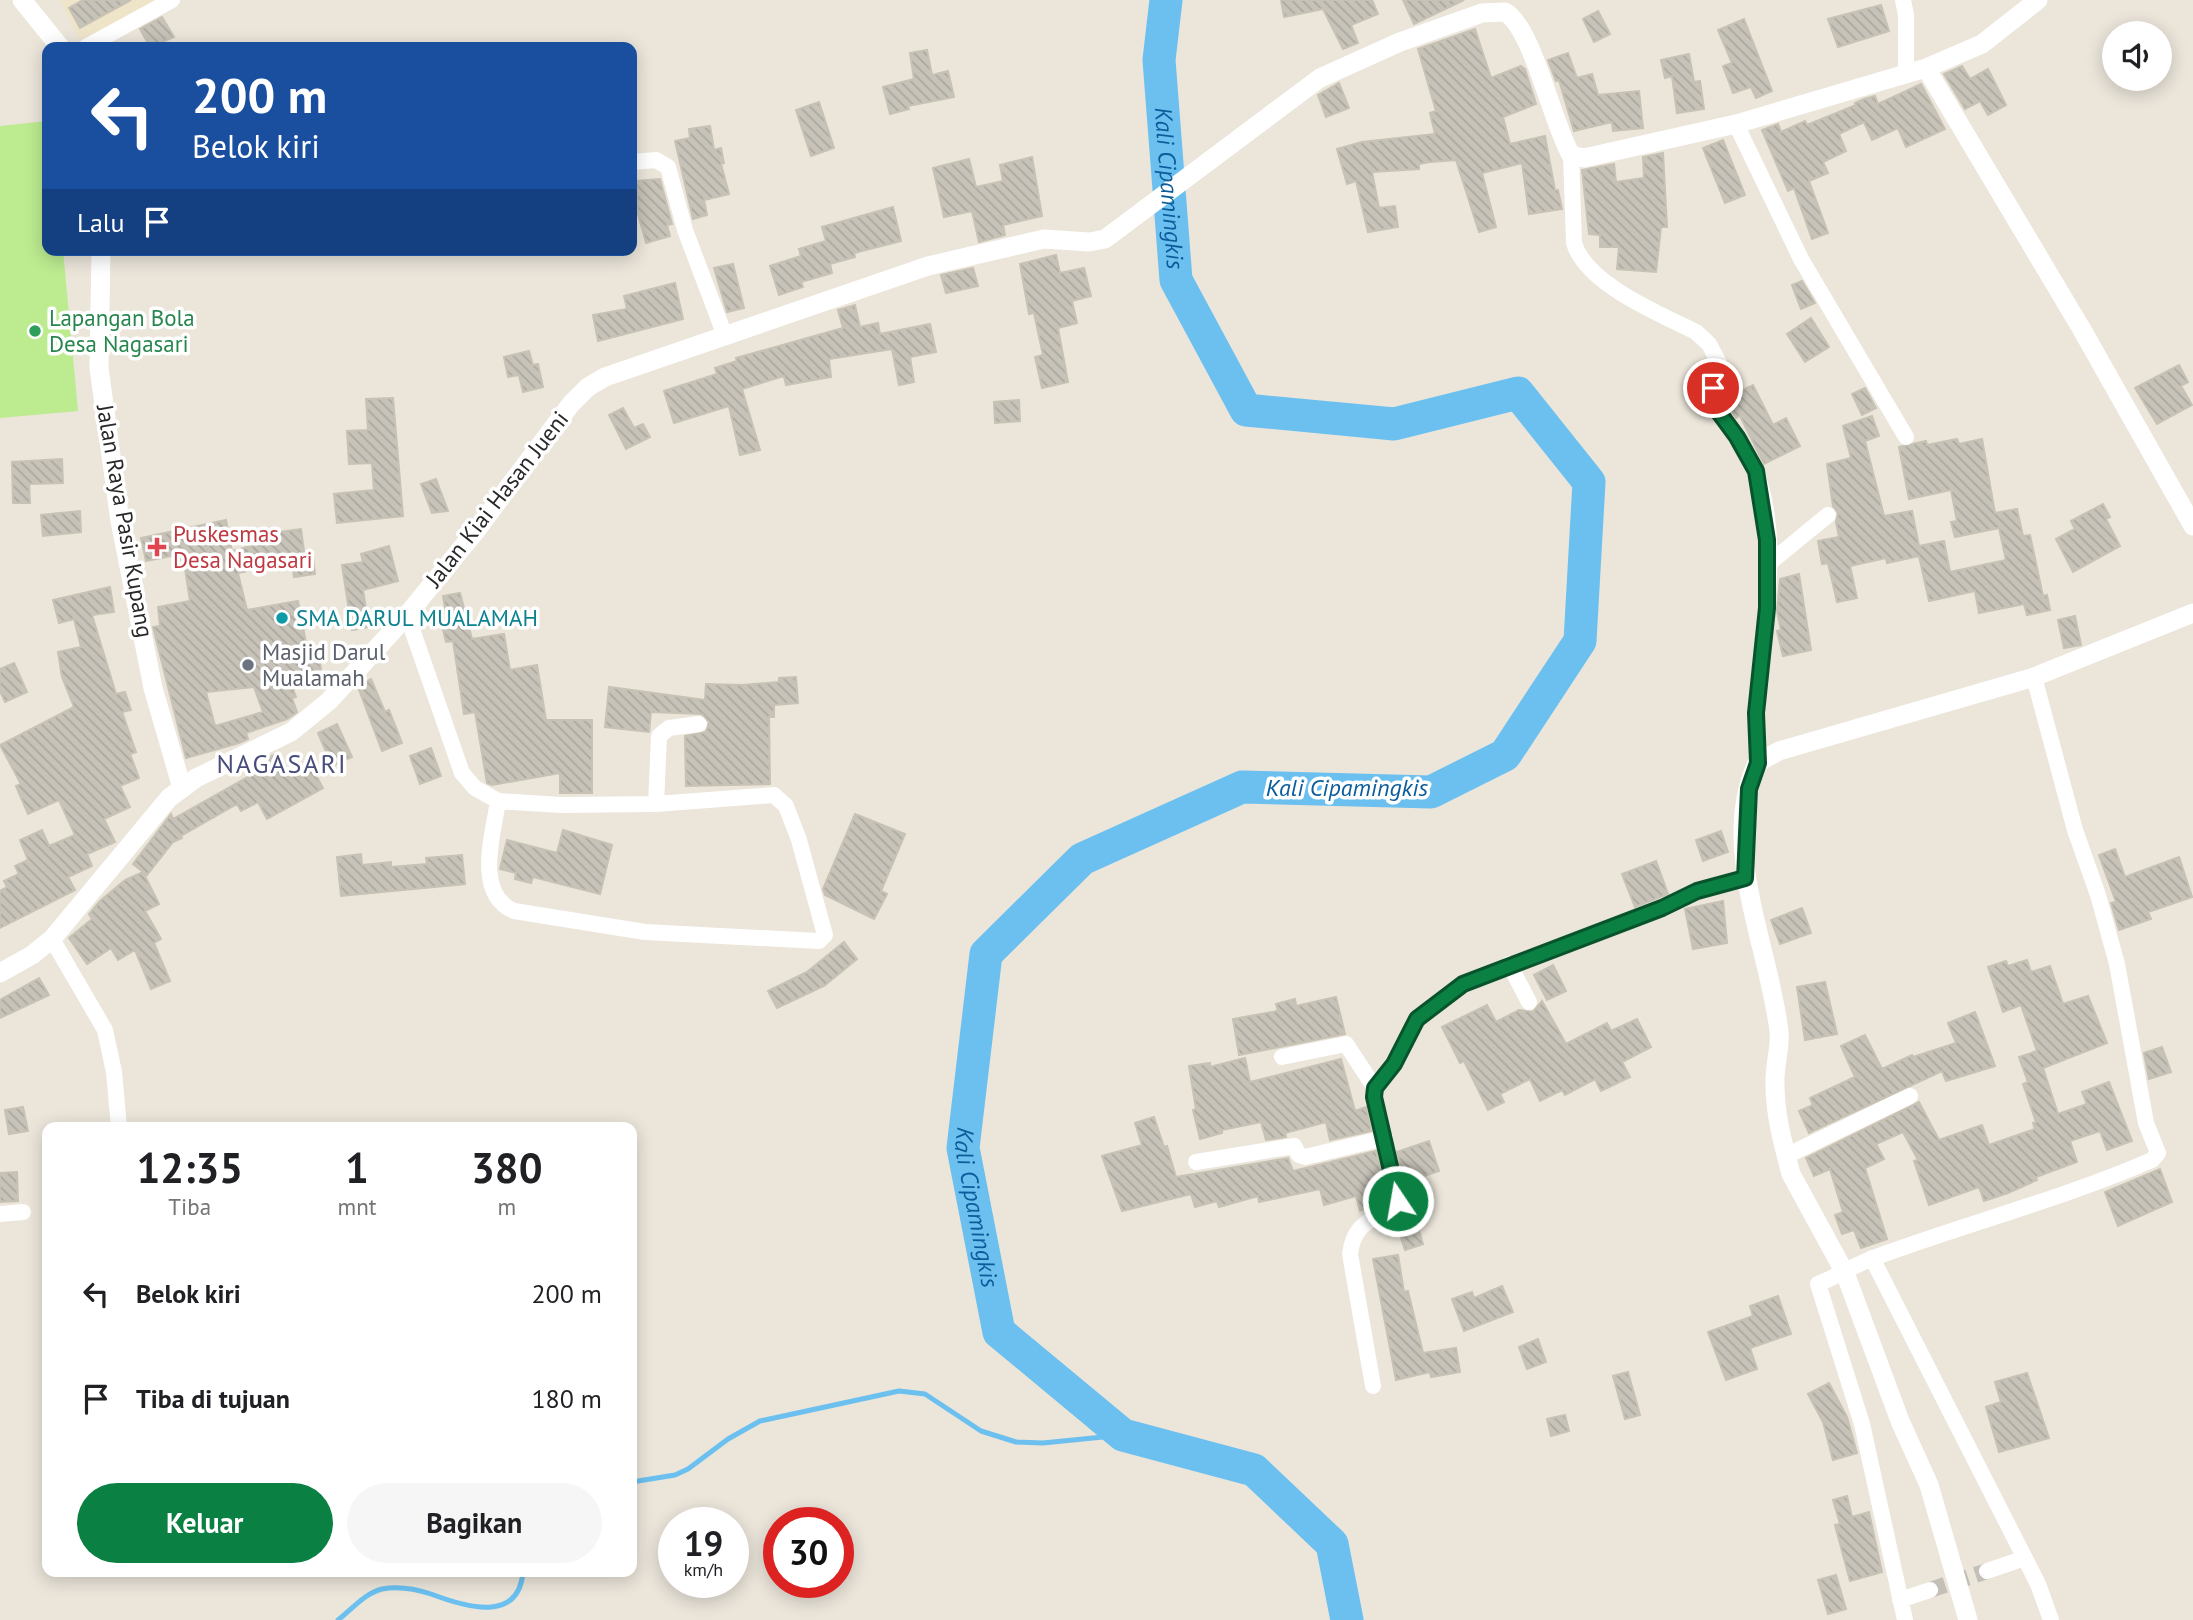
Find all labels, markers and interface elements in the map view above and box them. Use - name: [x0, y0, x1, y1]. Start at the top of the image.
- map controls: [2102, 21, 2172, 91]
- button: sound: [2102, 21, 2172, 91]
- text: 200 m: [192, 63, 327, 127]
- icon: left: [77, 70, 168, 161]
- water label: Kali Cipamingkis: [1148, 106, 1191, 271]
- text: Belok kiri: [192, 125, 320, 167]
- icon: arrive: [138, 203, 176, 241]
- text: Lalu: [77, 206, 124, 239]
- place label: Lapangan Bola Desa Nagasari: [49, 303, 195, 358]
- marker: Lapangan Bola Desa Nagasari: [27, 323, 43, 339]
- pin: [1683, 358, 1743, 418]
- icon: arrive: [1694, 369, 1732, 407]
- street label: Jalan Raya Pasir Kupang: [91, 401, 160, 640]
- street label: Jalan Kiai Hasan Jueni: [418, 405, 574, 593]
- place label: Puskesmas Desa Nagasari: [173, 519, 313, 574]
- marker: Puskesmas Desa Nagasari: [147, 537, 167, 557]
- place label: SMA DARUL MUALAMAH: [296, 603, 538, 632]
- marker: SMA DARUL MUALAMAH: [274, 610, 290, 626]
- place label: Masjid Darul Mualamah: [262, 637, 386, 692]
- marker: Masjid Darul Mualamah: [240, 657, 256, 673]
- district label: NAGASARI: [216, 747, 348, 780]
- water label: Kali Cipamingkis: [1266, 772, 1429, 803]
- water label: Kali Cipamingkis: [948, 1126, 1006, 1290]
- text: 12:35: [136, 1140, 243, 1195]
- text: 1: [345, 1140, 369, 1195]
- text: 380: [471, 1140, 542, 1195]
- position arrow: [1361, 1164, 1435, 1238]
- text: Tiba: [168, 1192, 211, 1221]
- text: mnt: [338, 1192, 377, 1221]
- text: m: [497, 1192, 516, 1221]
- icon: left: [77, 1275, 115, 1313]
- text: Belok kiri: [136, 1277, 241, 1310]
- text: 200 m: [531, 1277, 602, 1310]
- icon: arrive: [77, 1380, 115, 1418]
- text: Tiba di tujuan: [136, 1382, 290, 1415]
- text: 180 m: [531, 1382, 602, 1415]
- button: Keluar: [77, 1483, 333, 1563]
- button: Bagikan: [347, 1483, 602, 1563]
- speed limit sign: 30: [763, 1507, 854, 1598]
- text: 19: [684, 1520, 723, 1566]
- text: km/h: [684, 1558, 723, 1581]

